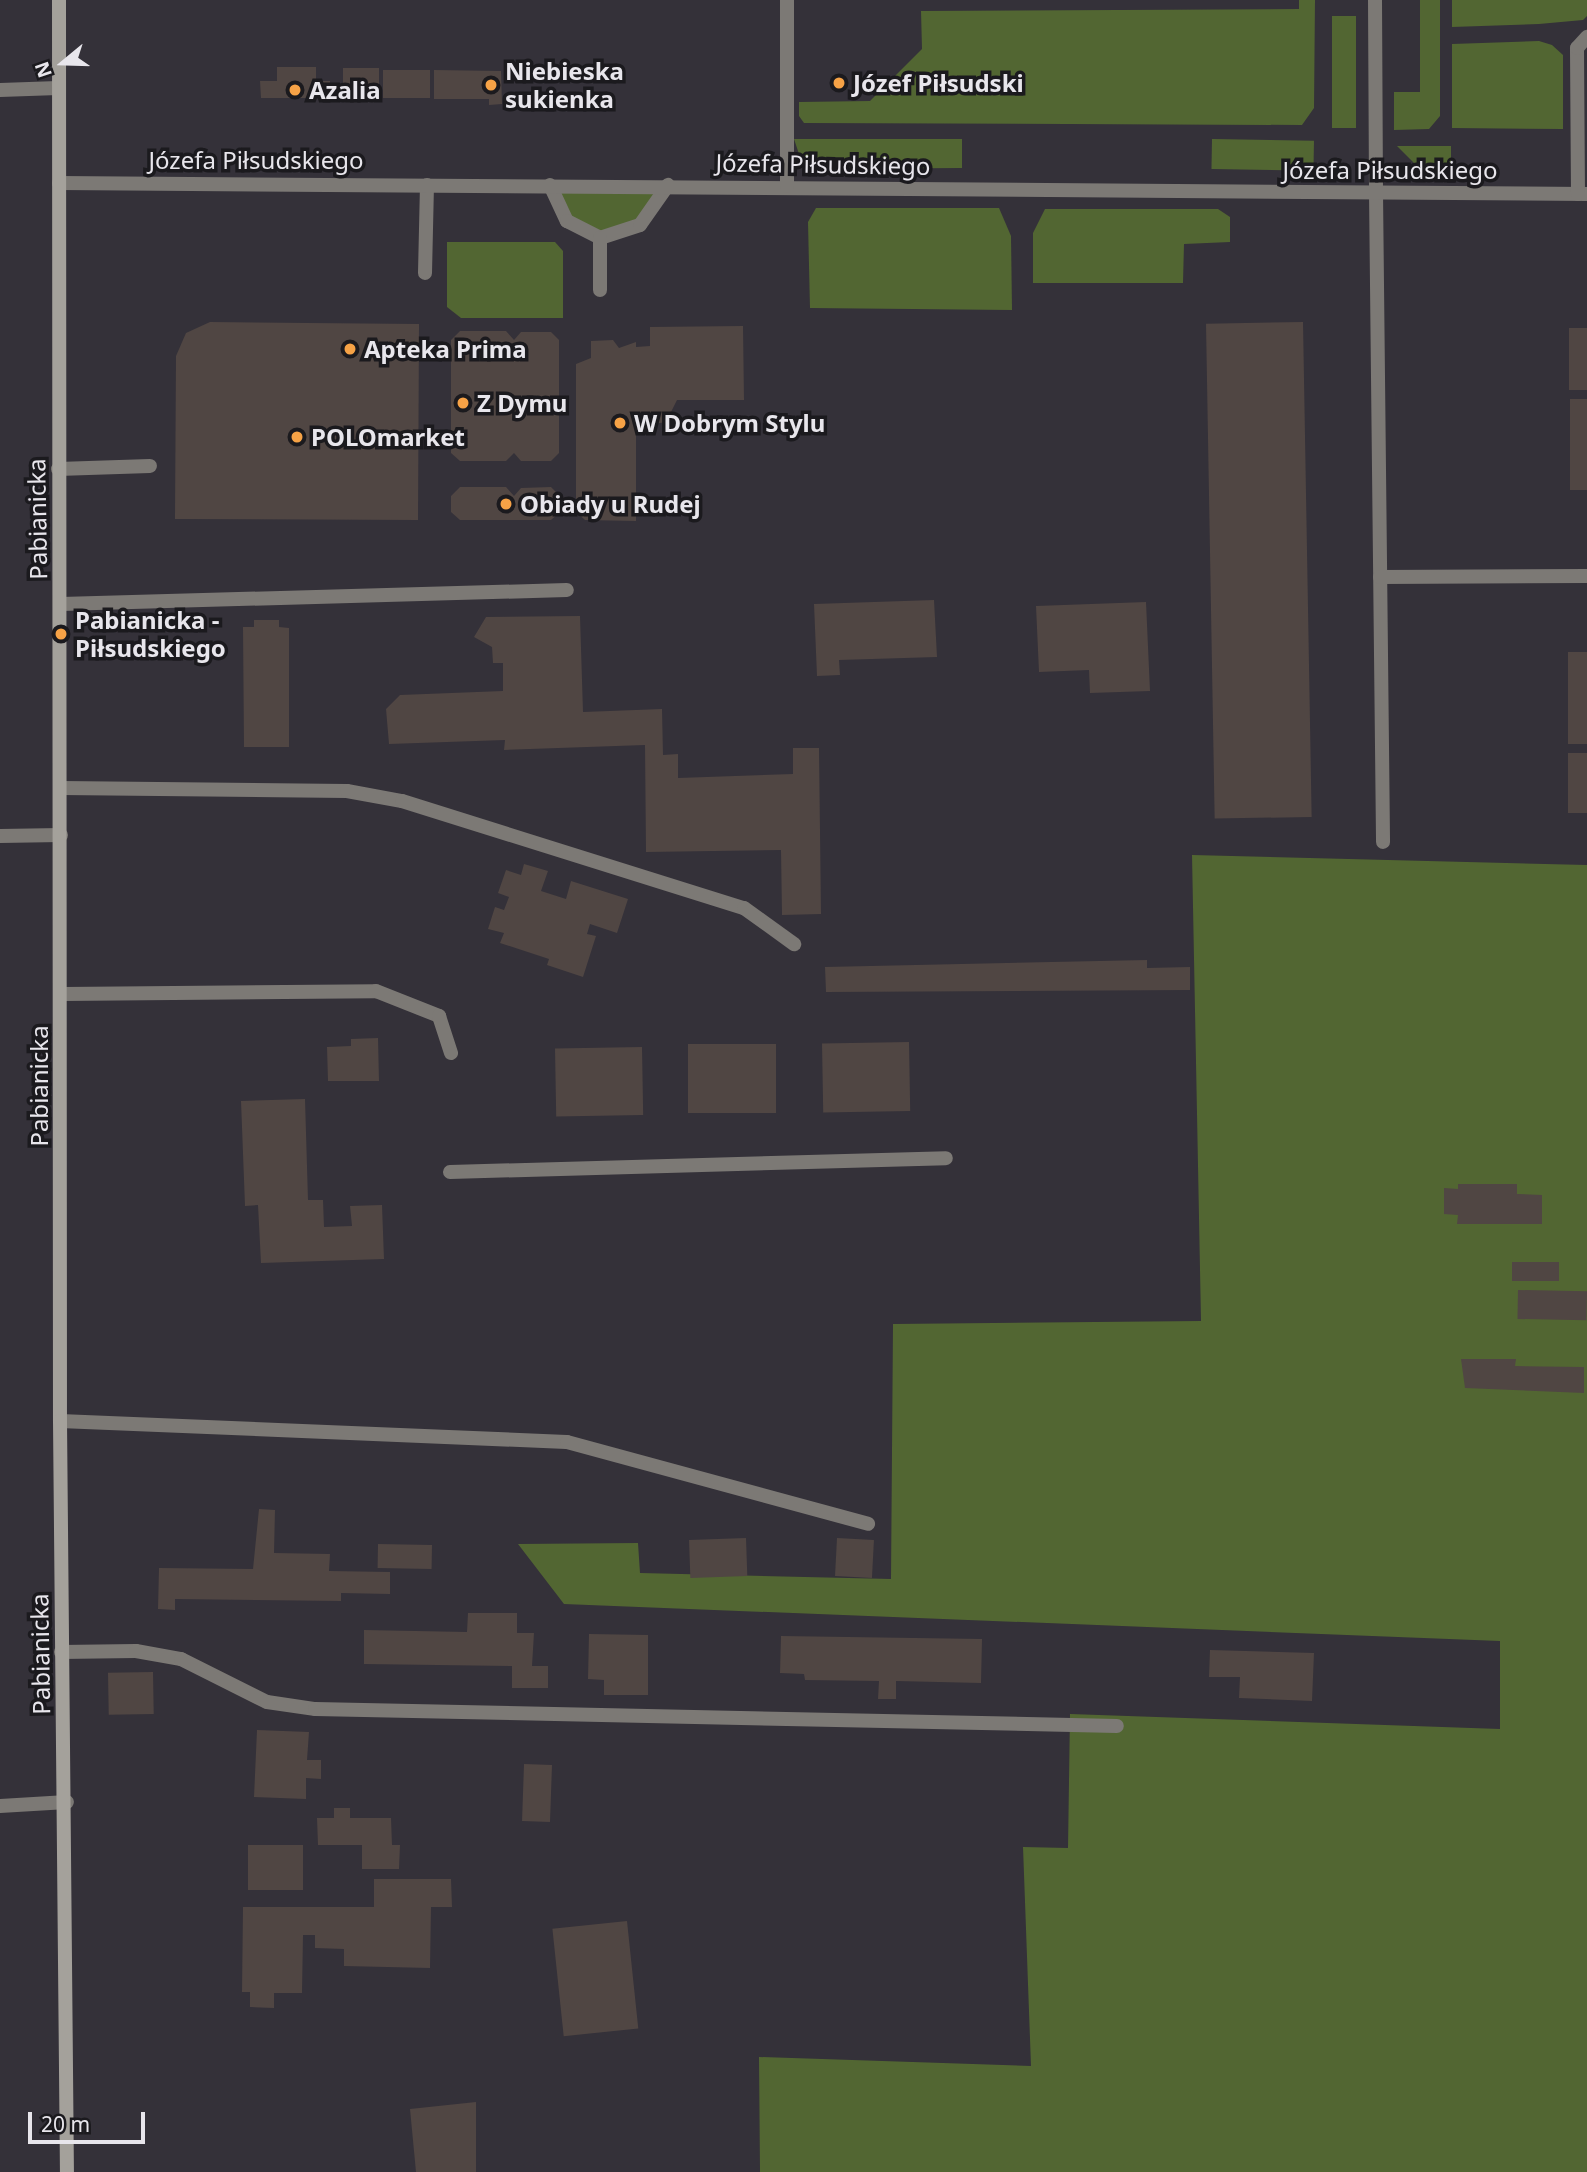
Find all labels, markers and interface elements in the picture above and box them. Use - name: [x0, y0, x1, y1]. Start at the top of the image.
- north arrow: [28, 28, 98, 98]
- place label: Niebieska sukienka: [505, 57, 624, 113]
- text: N: [28, 58, 58, 81]
- place label: Józef Piłsudski: [853, 69, 1024, 97]
- marker: Józef Piłsudski: [831, 75, 847, 91]
- place label: Azalia: [309, 76, 381, 104]
- marker: Niebieska sukienka: [483, 77, 499, 93]
- marker: Azalia: [287, 82, 303, 98]
- street label: Józefa Piłsudskiego: [149, 146, 363, 174]
- street label: Józefa Piłsudskiego: [715, 148, 931, 180]
- street label: Józefa Piłsudskiego: [1283, 156, 1497, 184]
- place label: Apteka Prima: [364, 335, 527, 363]
- marker: Apteka Prima: [342, 341, 358, 357]
- place label: Z Dymu: [477, 389, 567, 417]
- marker: Z Dymu: [455, 395, 471, 411]
- place label: W Dobrym Stylu: [634, 409, 825, 437]
- marker: W Dobrym Stylu: [612, 415, 628, 431]
- place label: POLOmarket: [311, 423, 465, 451]
- marker: POLOmarket: [289, 429, 305, 445]
- street label: Pabianicka: [22, 458, 52, 580]
- place label: Obiady u Rudej: [520, 490, 701, 518]
- marker: Obiady u Rudej: [498, 496, 514, 512]
- place label: Pabianicka - Piłsudskiego: [75, 606, 226, 662]
- marker: Pabianicka - Piłsudskiego: [53, 626, 69, 642]
- street label: Pabianicka: [25, 1025, 53, 1147]
- street label: Pabianicka: [25, 1593, 55, 1715]
- scale bar: [32, 2098, 149, 2142]
- text: 20 m: [41, 2110, 90, 2138]

